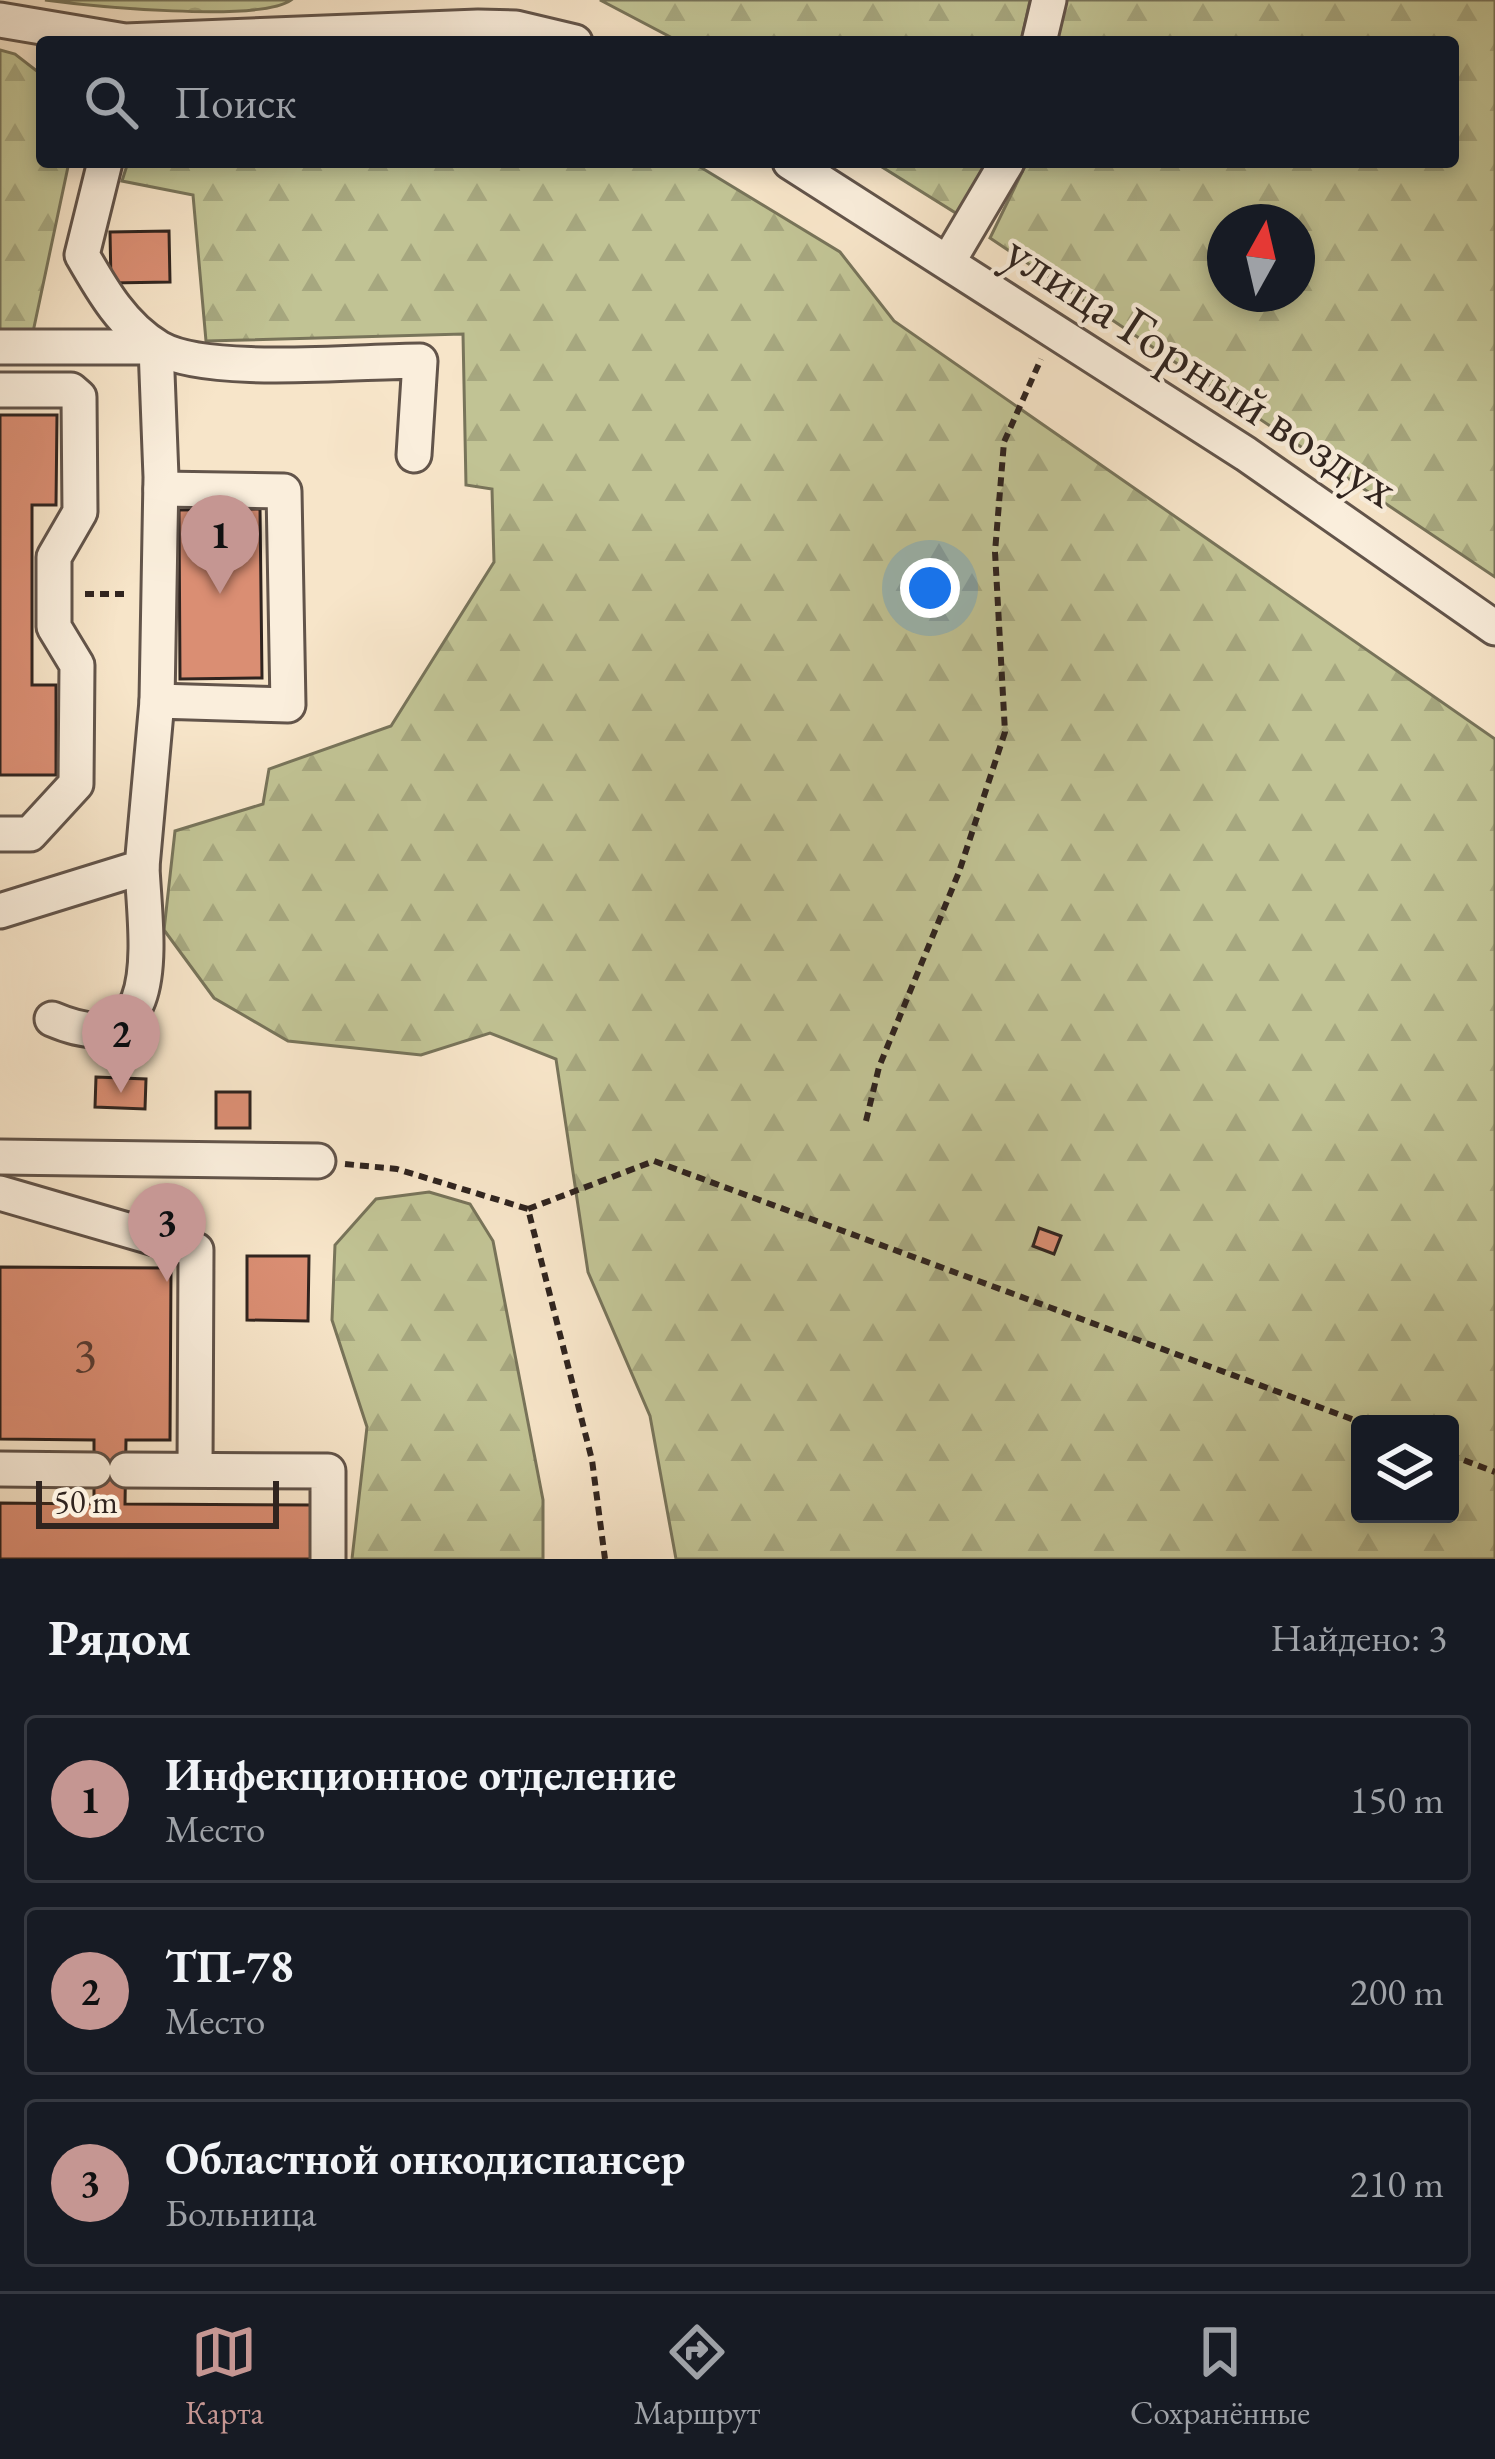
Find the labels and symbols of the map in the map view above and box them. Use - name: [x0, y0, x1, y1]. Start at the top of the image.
- north arrow: [1207, 204, 1315, 312]
- street label: улица Горный воздух: [992, 216, 1412, 522]
- pin: 1: [181, 495, 259, 594]
- your location: [900, 558, 960, 618]
- pin: 2: [82, 994, 160, 1093]
- pin: 3: [128, 1183, 206, 1282]
- house number: 3: [73, 1323, 97, 1385]
- scale bar: [36, 1475, 279, 1528]

